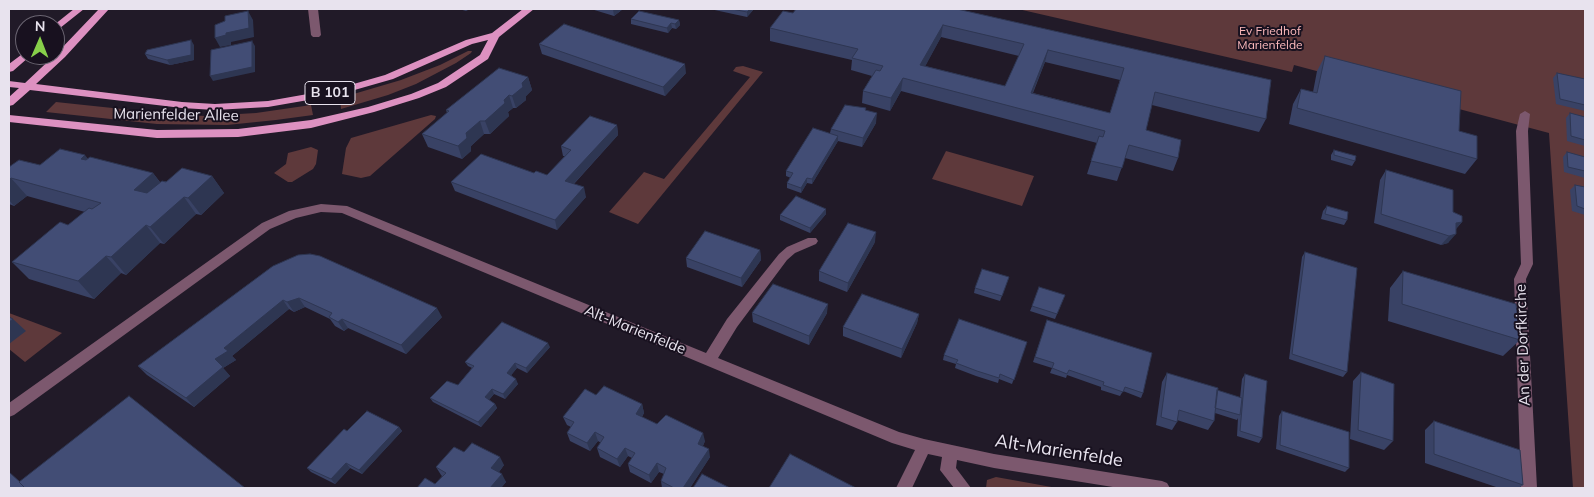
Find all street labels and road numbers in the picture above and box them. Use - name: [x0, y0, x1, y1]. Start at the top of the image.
- road number: B 101: [305, 82, 355, 105]
- street label: Marienfelder Allee: [113, 105, 239, 125]
- street label: An der Dorfkirche: [1512, 284, 1534, 406]
- street label: Alt-Marienfelde: [582, 301, 688, 359]
- street label: Alt-Marienfelde: [993, 430, 1125, 472]

